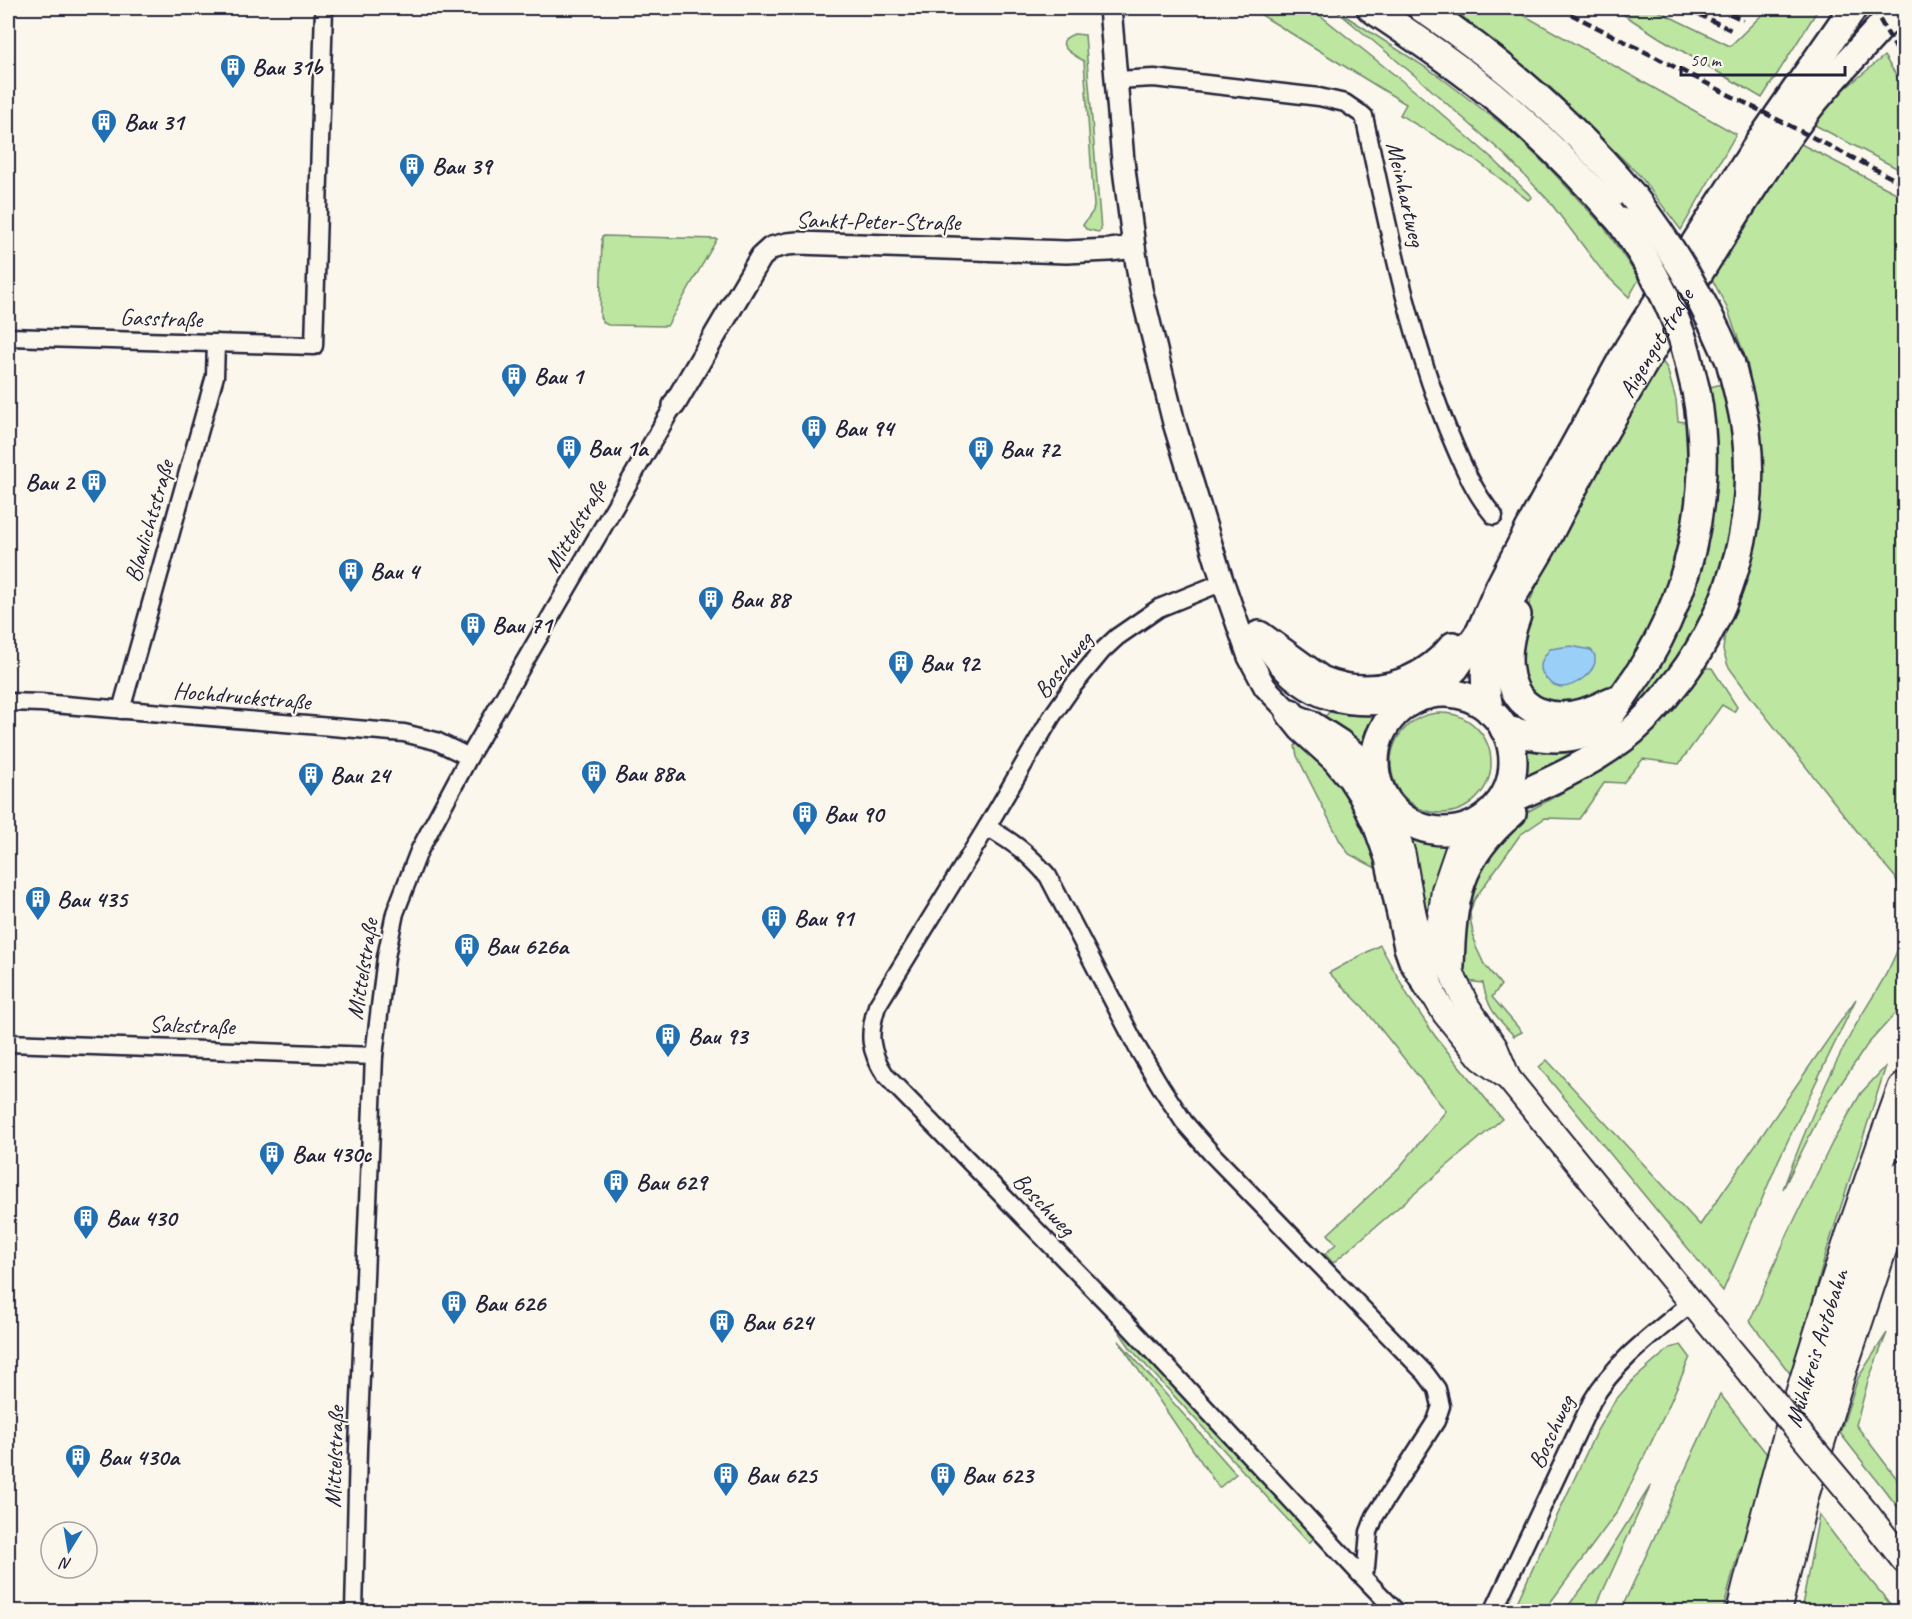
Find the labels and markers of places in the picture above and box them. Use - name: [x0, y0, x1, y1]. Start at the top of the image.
- building icon: Bau 31b: [218, 52, 248, 90]
- place label: Bau 31b: [252, 52, 325, 82]
- building icon: Bau 31: [89, 107, 119, 145]
- place label: Bau 31: [124, 107, 187, 137]
- building icon: Bau 39: [397, 151, 427, 189]
- place label: Bau 39: [432, 151, 494, 181]
- building icon: Bau 1: [499, 361, 529, 399]
- place label: Bau 1: [534, 361, 586, 391]
- building icon: Bau 94: [799, 413, 829, 451]
- place label: Bau 94: [834, 413, 896, 443]
- building icon: Bau 1a: [554, 433, 584, 471]
- place label: Bau 1a: [588, 433, 650, 463]
- building icon: Bau 72: [966, 434, 996, 472]
- place label: Bau 72: [1000, 434, 1062, 464]
- place label: Bau 2: [25, 467, 76, 497]
- building icon: Bau 2: [79, 467, 109, 505]
- building icon: Bau 4: [336, 556, 366, 594]
- place label: Bau 4: [370, 556, 422, 586]
- building icon: Bau 88: [696, 584, 726, 622]
- place label: Bau 88: [730, 584, 793, 614]
- building icon: Bau 71: [458, 610, 488, 648]
- place label: Bau 71: [492, 610, 555, 640]
- building icon: Bau 92: [886, 648, 916, 686]
- place label: Bau 92: [920, 648, 981, 678]
- building icon: Bau 88a: [579, 758, 609, 796]
- place label: Bau 88a: [614, 758, 687, 788]
- building icon: Bau 24: [296, 760, 326, 798]
- place label: Bau 24: [330, 760, 393, 790]
- building icon: Bau 90: [790, 799, 820, 837]
- place label: Bau 90: [824, 799, 885, 829]
- building icon: Bau 435: [23, 884, 53, 922]
- place label: Bau 435: [57, 884, 130, 914]
- building icon: Bau 91: [759, 903, 789, 941]
- place label: Bau 91: [794, 903, 856, 933]
- building icon: Bau 626a: [452, 931, 482, 969]
- place label: Bau 626a: [486, 931, 570, 961]
- building icon: Bau 93: [653, 1021, 683, 1059]
- place label: Bau 93: [688, 1021, 749, 1051]
- building icon: Bau 430c: [257, 1139, 287, 1177]
- place label: Bau 430c: [292, 1139, 372, 1169]
- building icon: Bau 629: [601, 1167, 631, 1205]
- place label: Bau 629: [636, 1167, 709, 1197]
- building icon: Bau 430: [71, 1203, 101, 1241]
- place label: Bau 430: [106, 1203, 179, 1233]
- building icon: Bau 626: [439, 1288, 469, 1326]
- place label: Bau 626: [474, 1288, 547, 1318]
- building icon: Bau 624: [707, 1307, 737, 1345]
- place label: Bau 624: [742, 1307, 816, 1337]
- building icon: Bau 430a: [63, 1442, 93, 1480]
- place label: Bau 430a: [98, 1442, 181, 1472]
- building icon: Bau 625: [711, 1460, 741, 1498]
- place label: Bau 625: [746, 1460, 819, 1490]
- building icon: Bau 623: [928, 1460, 958, 1498]
- place label: Bau 623: [962, 1460, 1035, 1490]

